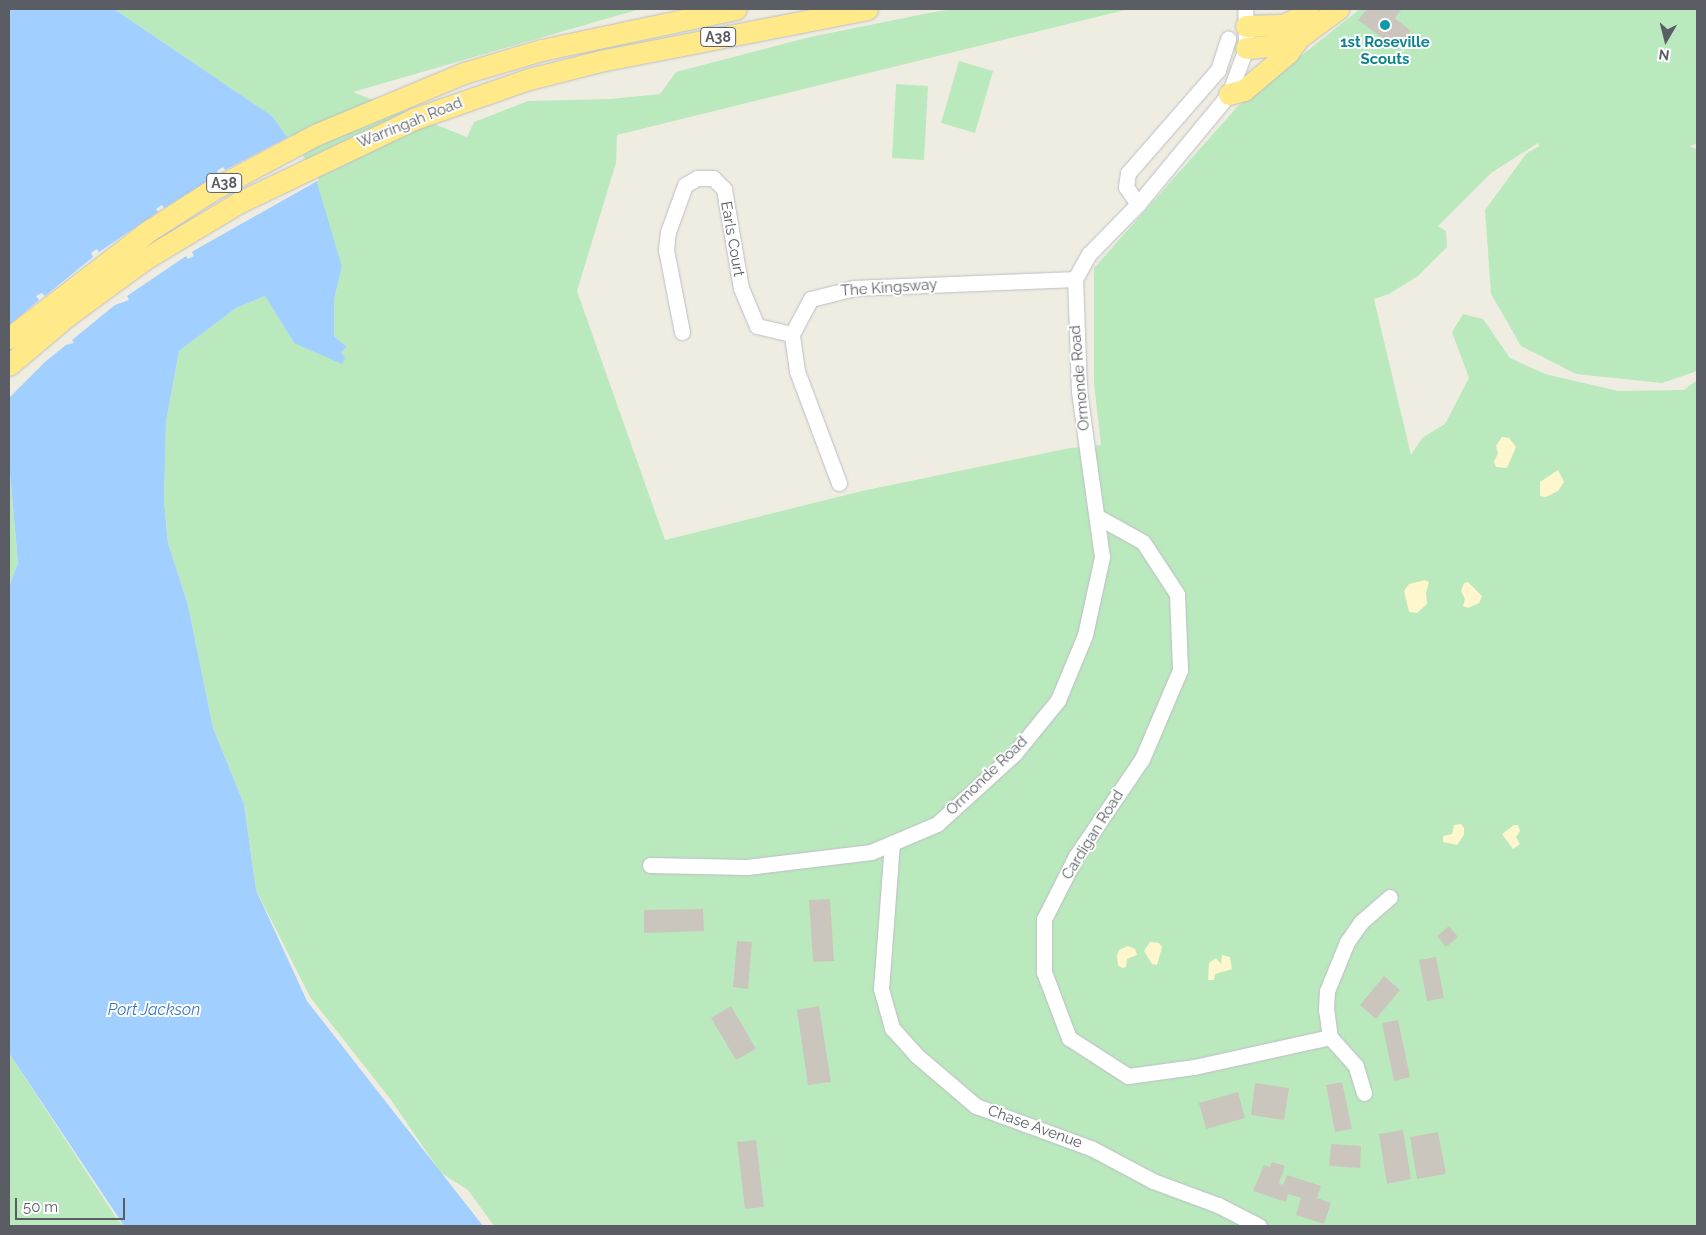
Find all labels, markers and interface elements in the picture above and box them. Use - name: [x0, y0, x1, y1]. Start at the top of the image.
- north arrow: [1641, 15, 1691, 65]
- marker: 1st Roseville Scouts: [1379, 19, 1391, 31]
- road number: A38: [699, 26, 737, 48]
- place label: 1st Roseville Scouts: [1340, 33, 1430, 68]
- text: N: [1658, 46, 1670, 64]
- street label: Warringah Road: [355, 94, 465, 152]
- road number: A38: [205, 172, 243, 194]
- street label: Earls Court: [717, 200, 747, 278]
- street label: The Kingsway: [840, 276, 938, 300]
- street label: Ormonde Road: [1066, 324, 1094, 432]
- street label: Ormonde Road: [943, 733, 1031, 819]
- street label: Cardigan Road: [1058, 787, 1128, 883]
- water label: Port Jackson: [108, 1000, 200, 1020]
- street label: Chase Avenue: [985, 1101, 1085, 1153]
- scale bar: [18, 1188, 128, 1220]
- text: 50 m: [23, 1198, 58, 1216]

